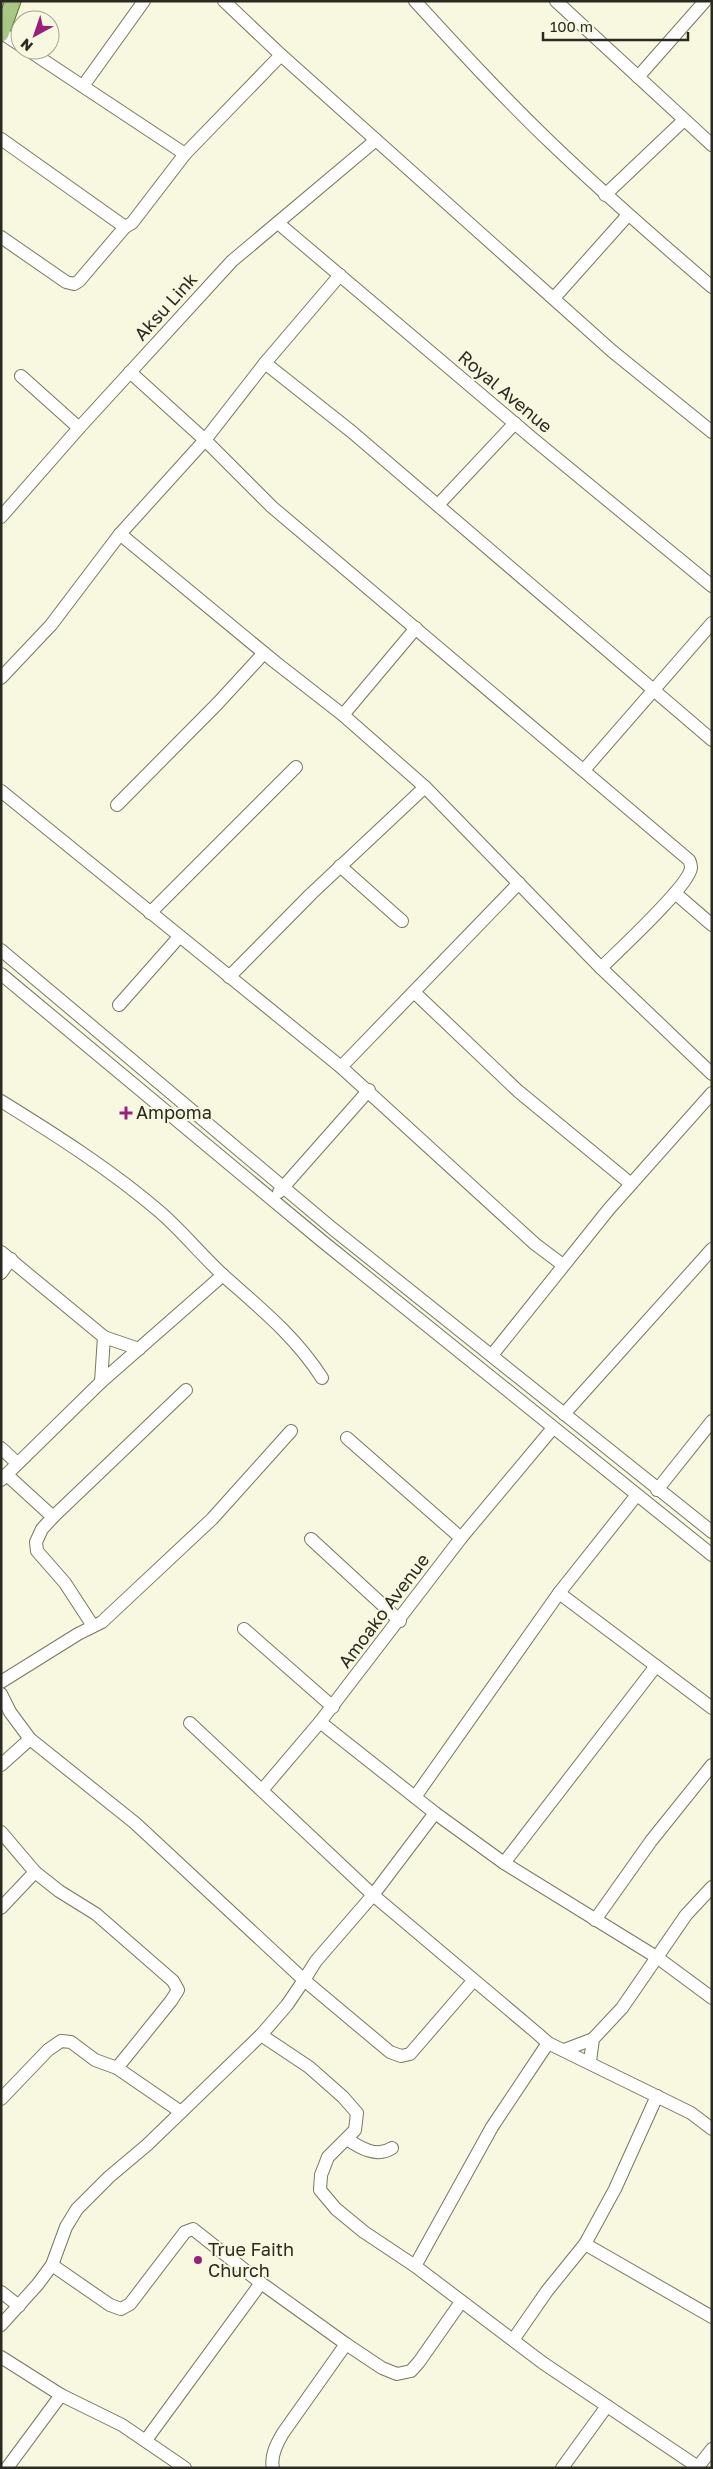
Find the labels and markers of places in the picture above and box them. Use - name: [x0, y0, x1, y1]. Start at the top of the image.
- place label: Ampoma: [136, 1101, 212, 1123]
- marker: Ampoma: [120, 1107, 132, 1119]
- place label: True Faith Church: [208, 2238, 294, 2281]
- marker: True Faith Church: [192, 2254, 204, 2266]

